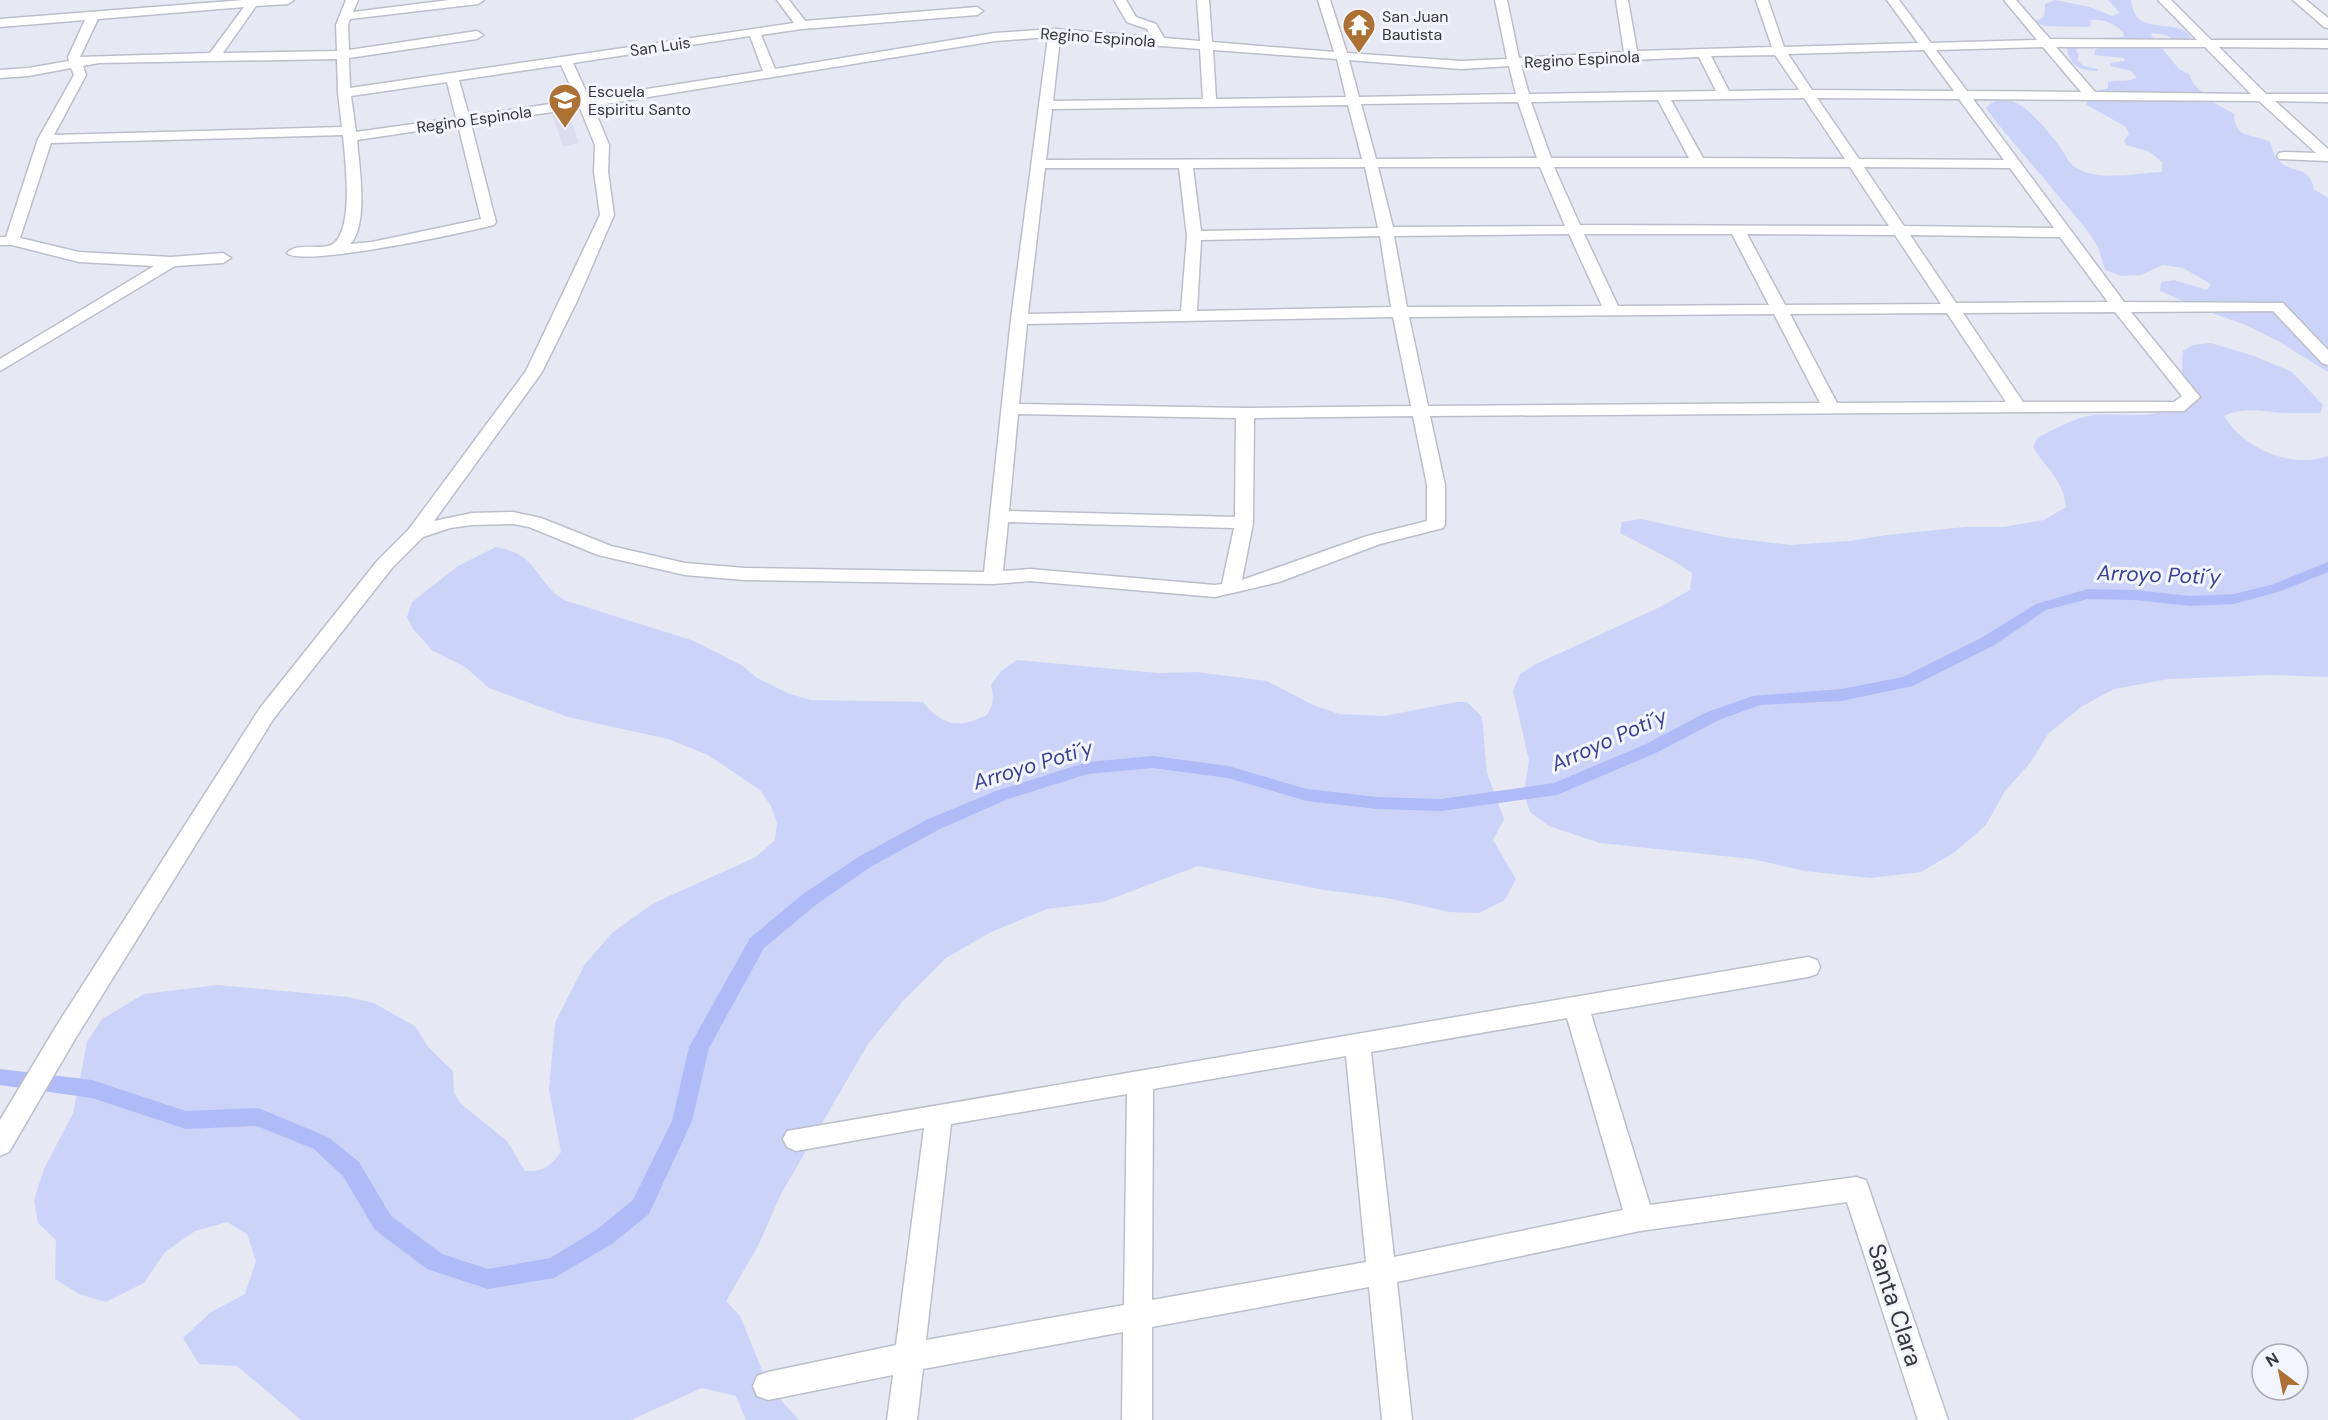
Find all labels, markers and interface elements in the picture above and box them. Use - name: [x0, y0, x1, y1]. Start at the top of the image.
- place label: San Juan Bautista: [1382, 6, 1449, 45]
- temple icon: San Juan Bautista: [1341, 7, 1377, 54]
- street label: Regino Espinola: [1040, 23, 1156, 52]
- street label: San Luis: [628, 32, 692, 61]
- street label: Regino Espinola: [1524, 46, 1640, 73]
- place label: Escuela Espiritu Santo: [588, 81, 691, 120]
- school or university icon: Escuela Espiritu Santo: [547, 82, 583, 129]
- street label: Regino Espinola: [415, 101, 533, 138]
- water label: Arroyo Poti´y: [2096, 559, 2223, 591]
- water label: Arroyo Poti´y: [1546, 701, 1672, 778]
- water label: Arroyo Poti´y: [969, 733, 1098, 797]
- street label: Santa Clara: [1861, 1240, 1930, 1370]
- north arrow: [2250, 1342, 2310, 1402]
- text: N: [2262, 1348, 2283, 1372]

